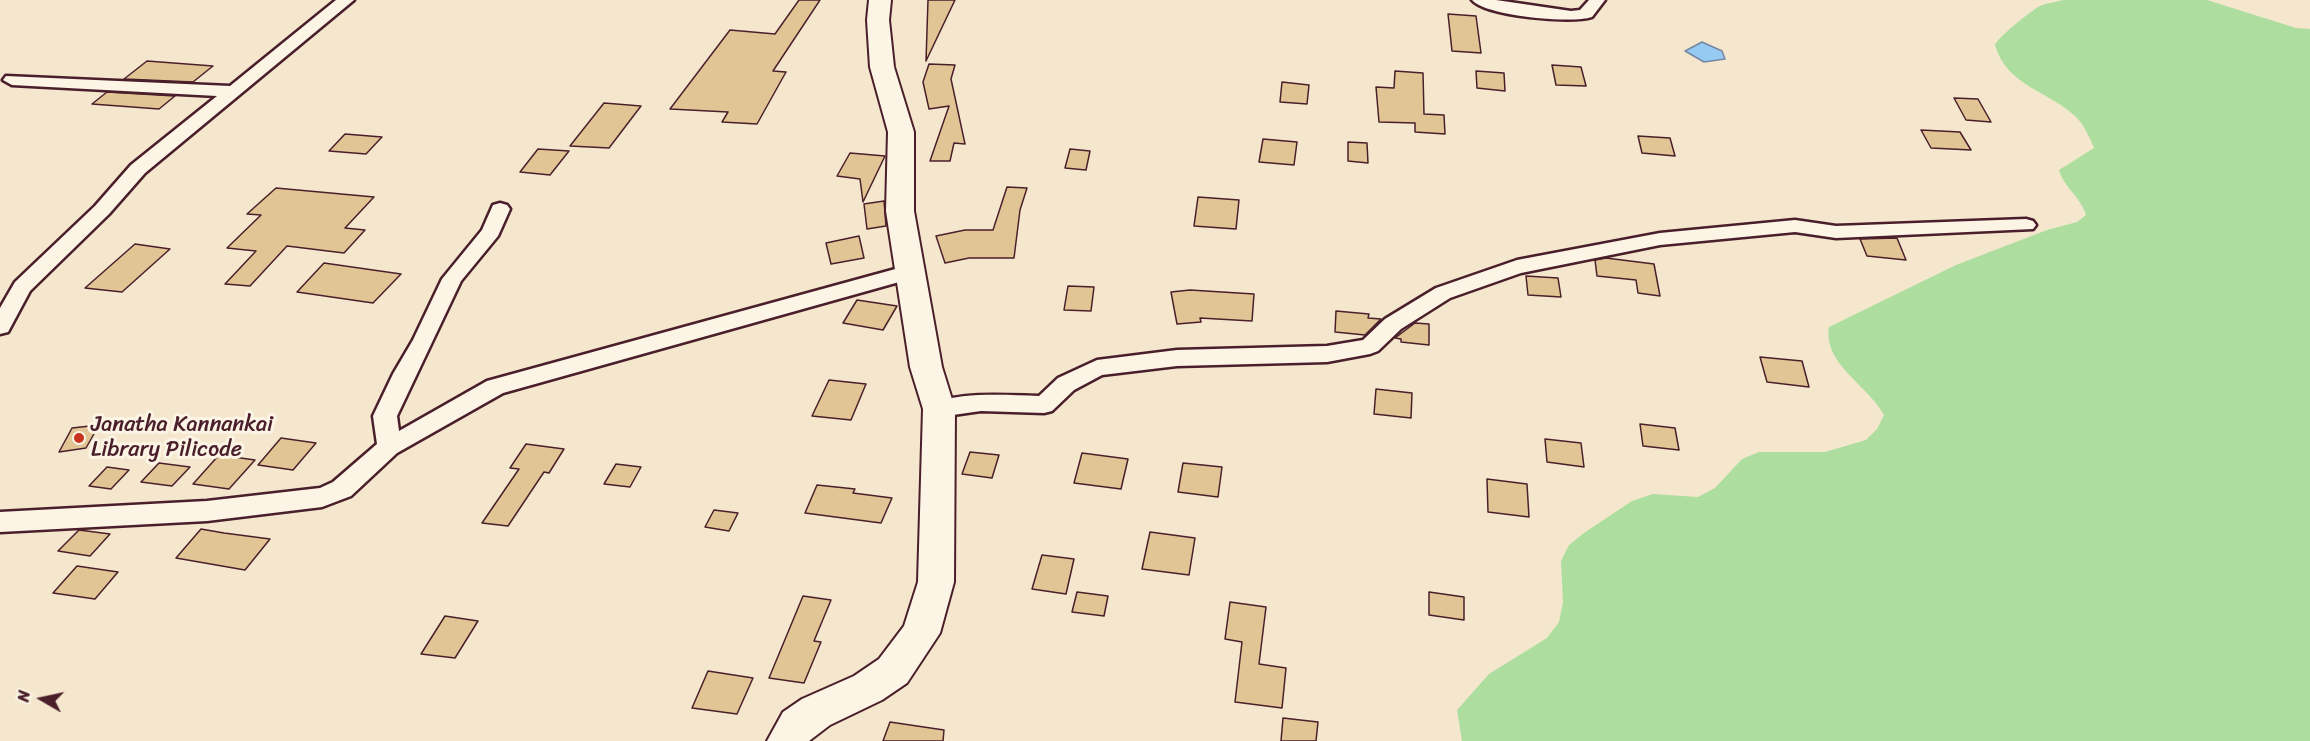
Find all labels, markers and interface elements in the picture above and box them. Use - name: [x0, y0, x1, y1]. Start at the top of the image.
- place label: Janatha Kannankai Library Pilicode: [91, 412, 273, 464]
- marker: Janatha Kannankai Library Pilicode: [72, 431, 86, 445]
- north arrow: [12, 669, 72, 729]
- text: N: [9, 688, 39, 704]

